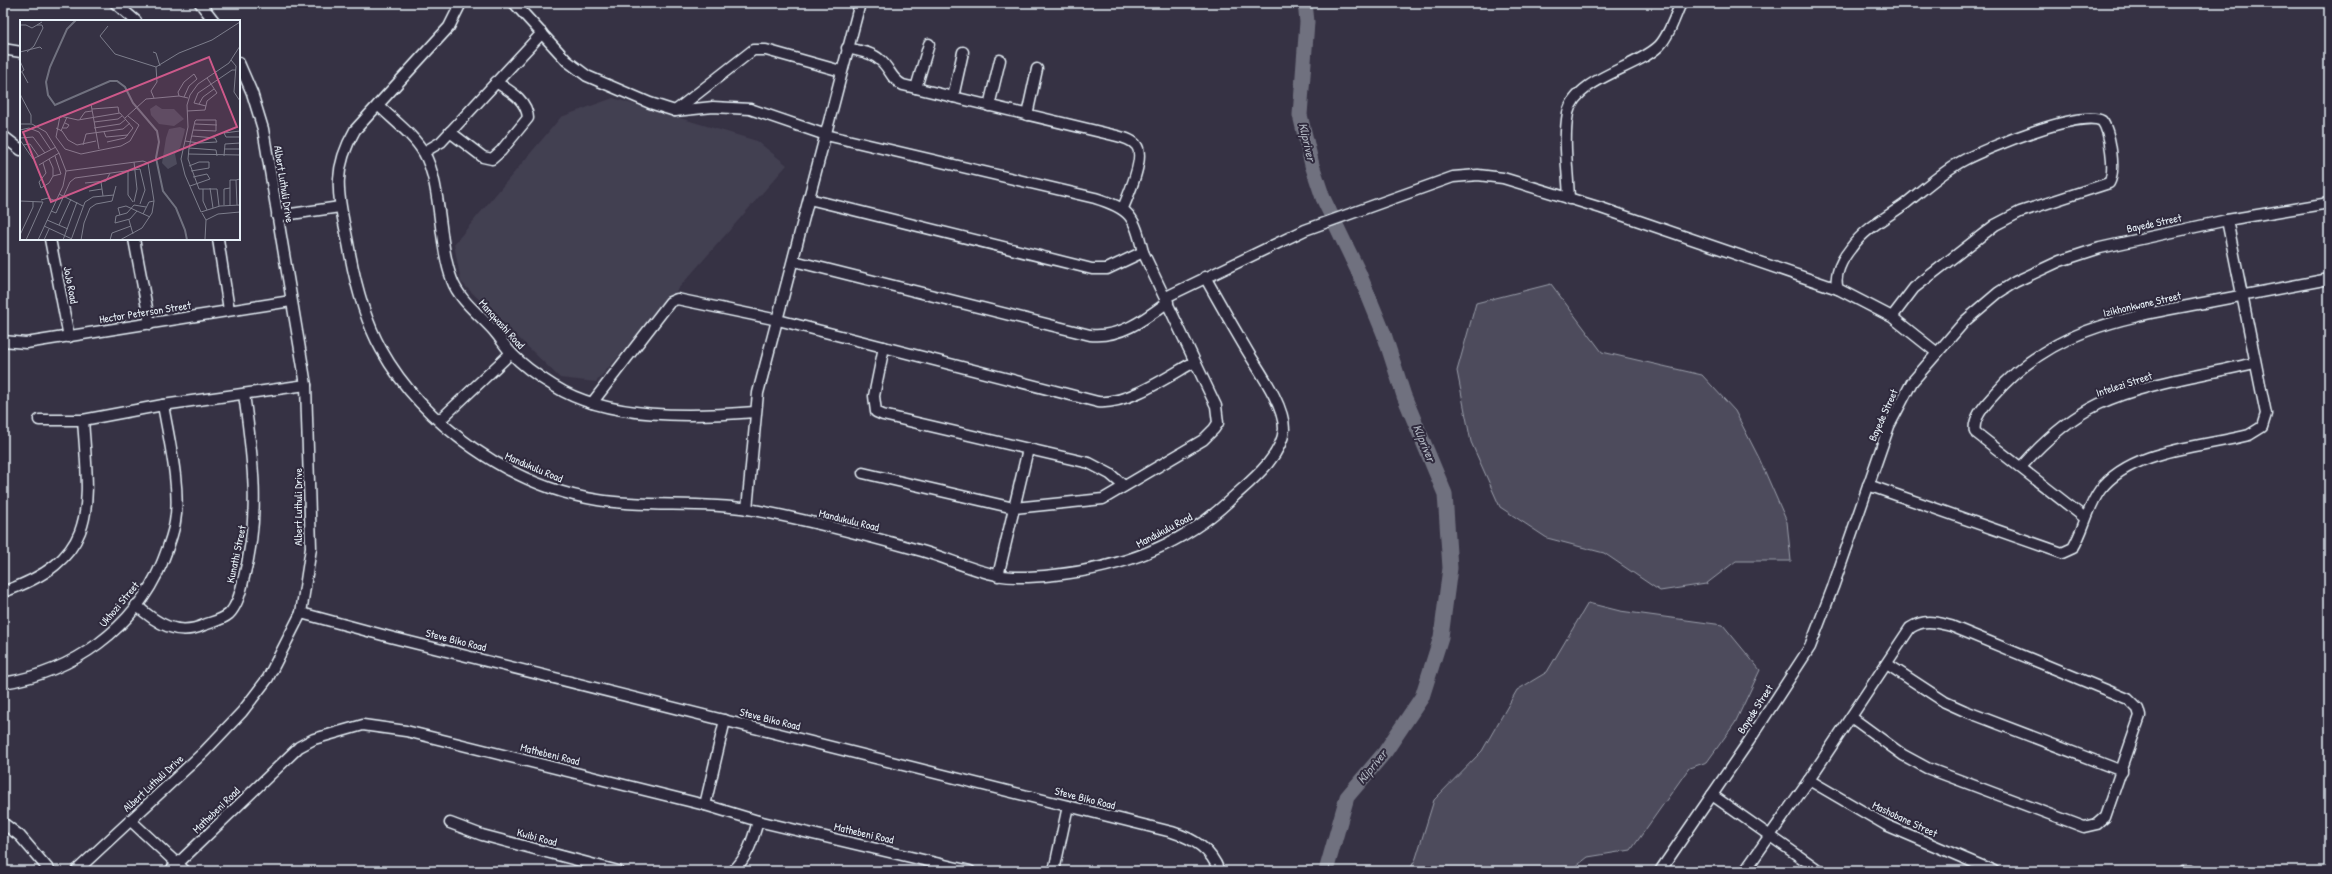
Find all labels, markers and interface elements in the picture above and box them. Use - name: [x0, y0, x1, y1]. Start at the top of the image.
- inset map: [20, 20, 240, 240]
- water label: Klipriver: [1295, 121, 1320, 164]
- street label: Albert Luthuli Drive: [271, 145, 297, 224]
- street label: Bayede Street: [2125, 210, 2183, 236]
- street label: JoJo Road: [61, 265, 82, 305]
- street label: Izikhonkwane Street: [2102, 288, 2183, 320]
- street label: Manqwashi Road: [476, 296, 528, 352]
- street label: Hector Peterson Street: [98, 298, 192, 326]
- street label: Intelezi Street: [2094, 368, 2154, 400]
- street label: Bayede Street: [1865, 387, 1901, 443]
- water label: Klipriver: [1409, 422, 1440, 465]
- street label: Mandukulu Road: [503, 449, 566, 486]
- street label: Albert Luthuli Drive: [291, 468, 305, 546]
- street label: Mandukulu Road: [818, 506, 881, 534]
- street label: Mandukulu Road: [1134, 509, 1195, 551]
- street label: Kunathi Street: [223, 524, 249, 584]
- street label: Ukhozi Street: [96, 578, 142, 630]
- street label: Steve Biko Road: [424, 626, 489, 654]
- street label: Bayede Street: [1734, 682, 1776, 736]
- street label: Steve Biko Road: [738, 705, 803, 733]
- street label: Mathebeni Road: [519, 740, 582, 768]
- water label: Klipriver: [1353, 745, 1391, 787]
- street label: Albert Luthuli Drive: [120, 751, 187, 815]
- street label: Mathebeni Road: [189, 783, 243, 836]
- street label: Steve Biko Road: [1053, 784, 1118, 812]
- street label: Mashobane Street: [1870, 798, 1940, 840]
- street label: Mathebeni Road: [833, 819, 896, 847]
- street label: Kwibi Road: [515, 825, 559, 849]

